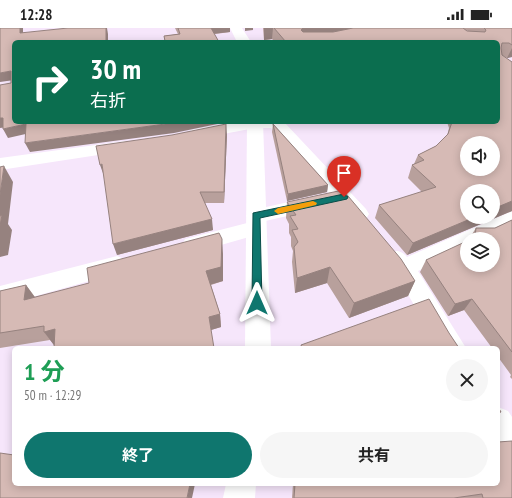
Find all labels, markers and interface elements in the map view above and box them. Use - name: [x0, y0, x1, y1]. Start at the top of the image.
- text: 12:28: [20, 5, 52, 24]
- text: 30 m: [90, 50, 141, 87]
- icon: right: [24, 56, 76, 108]
- text: 右折: [90, 89, 126, 112]
- map controls: [460, 136, 500, 272]
- button: sound: [460, 136, 500, 176]
- pin: [327, 156, 361, 197]
- icon: arrive: [333, 162, 355, 184]
- button: search: [460, 184, 500, 224]
- button: layers: [460, 232, 500, 272]
- position arrow: [236, 282, 278, 324]
- text: 1 分: [24, 356, 64, 387]
- button: close: [446, 359, 488, 401]
- text: 50 m · 12:29: [24, 387, 81, 404]
- button: 終了: [24, 432, 252, 478]
- button: 共有: [260, 432, 488, 478]

